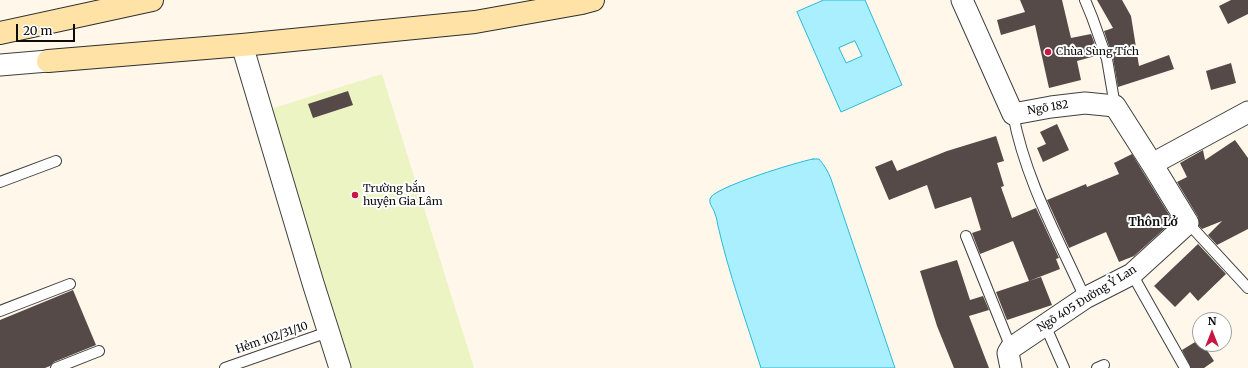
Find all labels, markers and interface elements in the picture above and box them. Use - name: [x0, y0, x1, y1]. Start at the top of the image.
- scale bar: [18, 16, 77, 42]
- text: 20 m: [23, 23, 52, 38]
- place label: Chùa Sùng Tích: [1056, 45, 1139, 59]
- marker: Chùa Sùng Tích: [1043, 47, 1053, 57]
- street label: Ngõ 182: [1027, 98, 1069, 118]
- place label: Trường bắn huyện Gia Lâm: [363, 182, 443, 208]
- marker: Trường bắn huyện Gia Lâm: [350, 190, 360, 200]
- district label: Thôn Lở: [1128, 216, 1178, 230]
- street label: Ngõ 405 Đường Ỷ Lan: [1035, 263, 1139, 335]
- north arrow: [1192, 312, 1232, 352]
- text: N: [1208, 314, 1216, 328]
- street label: Hẻm 102/31/10: [234, 319, 310, 357]

